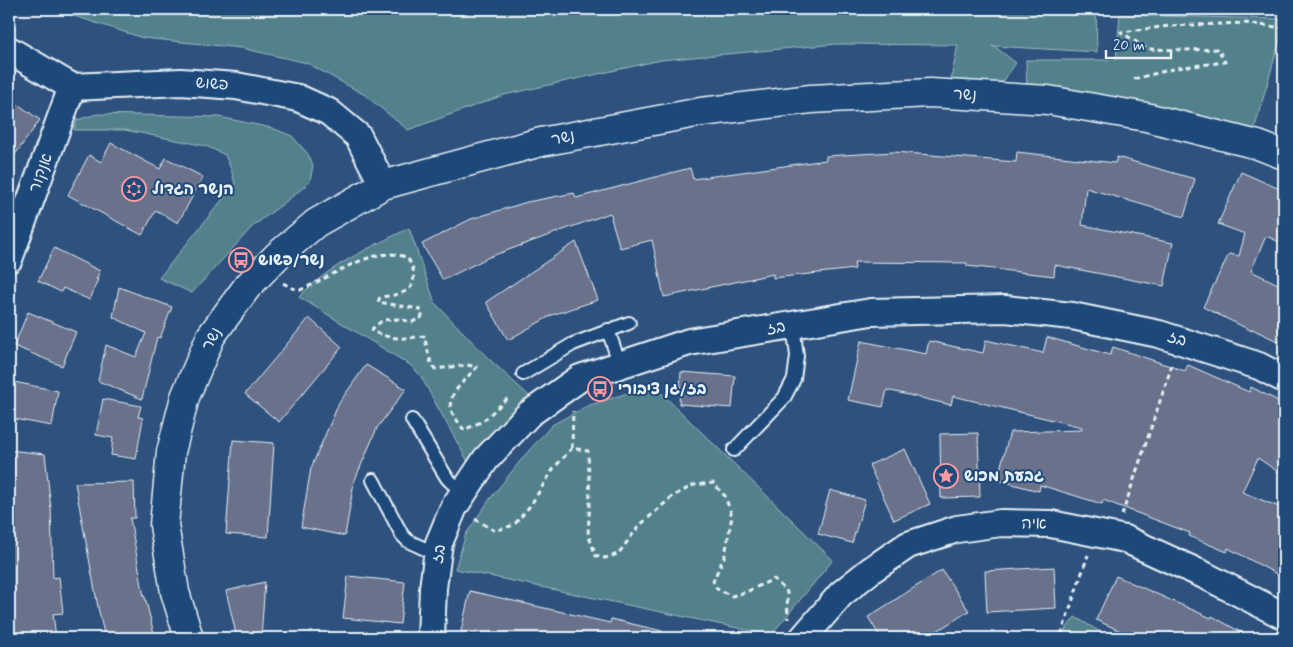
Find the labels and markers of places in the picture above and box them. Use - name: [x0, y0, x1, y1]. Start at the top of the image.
- synagogue icon: הנשר הגדול: [121, 176, 147, 202]
- place label: הנשר הגדול: [152, 179, 234, 200]
- bus stop icon: נשר/פשוש: [228, 247, 254, 273]
- place label: נשר/פשוש: [258, 250, 325, 271]
- bus stop icon: בז/גן ציבורי: [587, 376, 613, 402]
- place label: בז/גן ציבורי: [618, 379, 707, 400]
- place icon: גבעת מכוש: [933, 463, 959, 489]
- place label: גבעת מכוש: [964, 466, 1044, 487]

